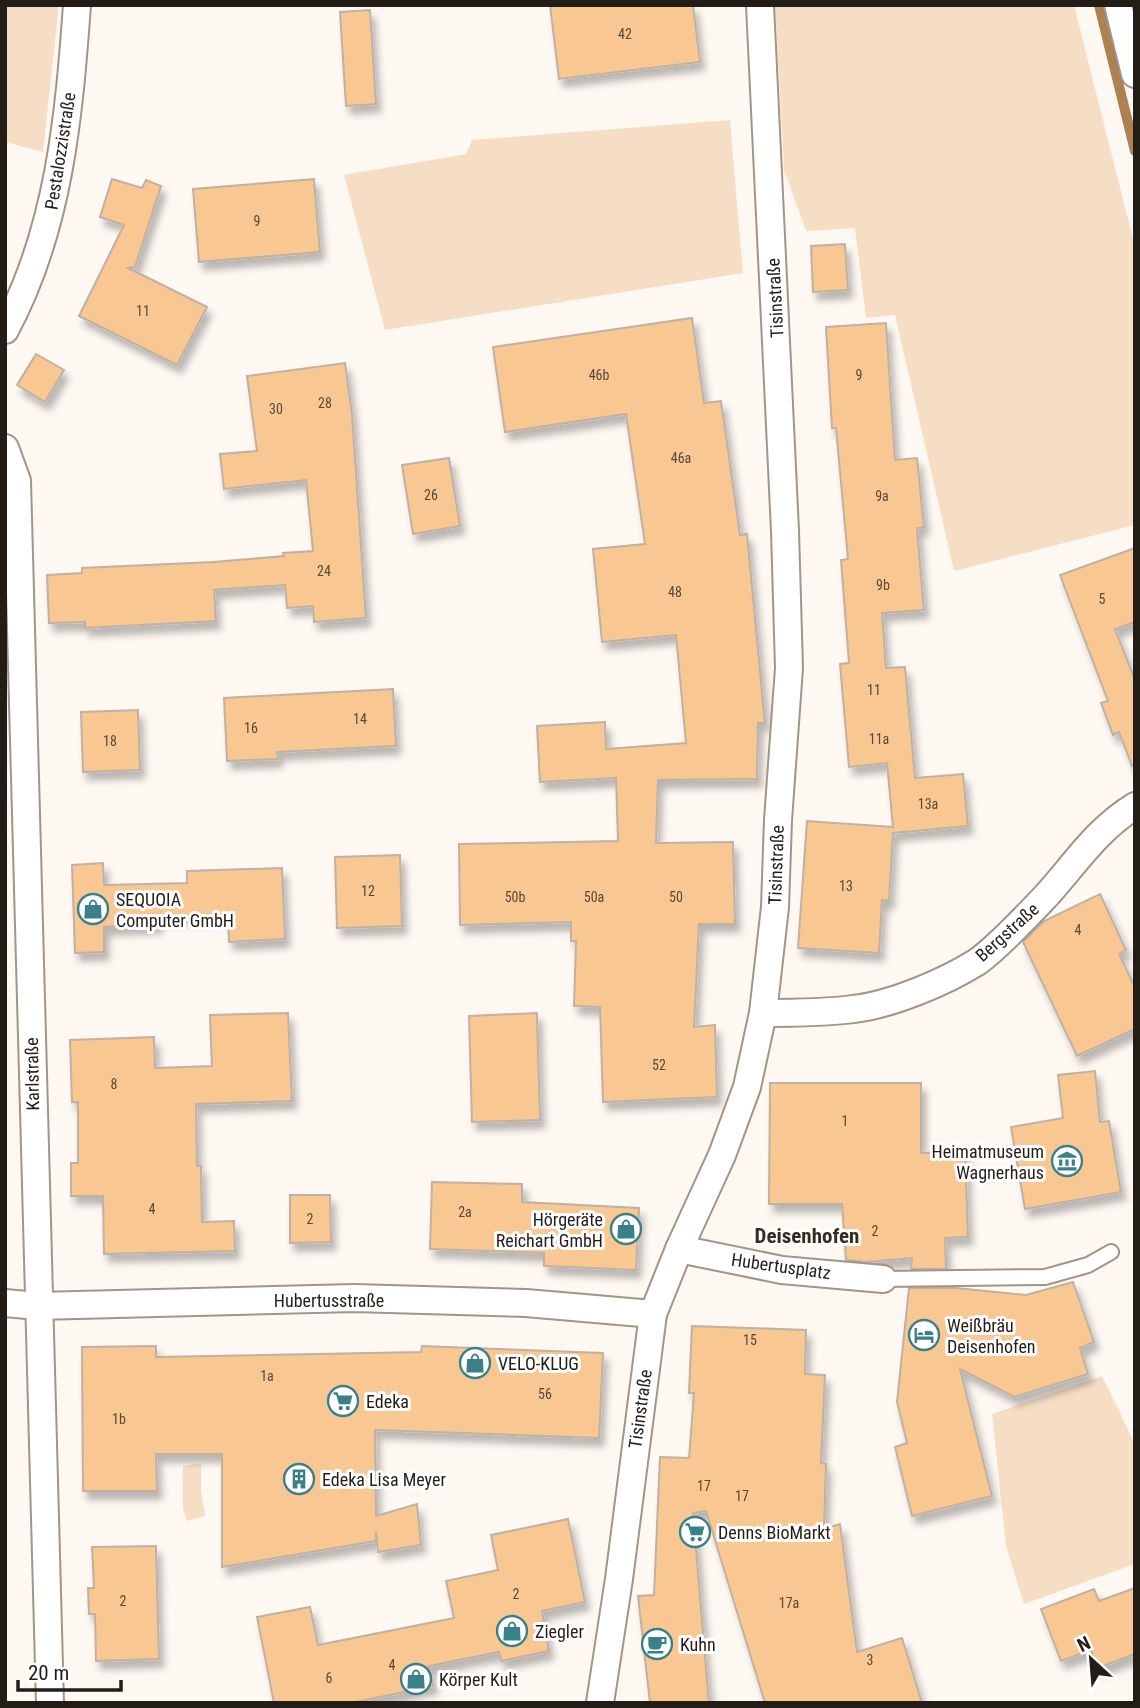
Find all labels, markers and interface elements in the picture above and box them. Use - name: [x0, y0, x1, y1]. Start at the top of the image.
- house number: 42: [618, 26, 632, 42]
- street label: Pestalozzistraße: [40, 91, 80, 211]
- house number: 9: [254, 213, 260, 229]
- street label: Tisinstraße: [762, 258, 788, 338]
- house number: 11: [136, 303, 150, 319]
- house number: 46b: [589, 367, 609, 383]
- house number: 9: [856, 367, 862, 383]
- house number: 28: [318, 395, 332, 411]
- house number: 30: [269, 401, 283, 417]
- house number: 46a: [671, 450, 691, 466]
- house number: 26: [424, 487, 438, 503]
- house number: 9a: [875, 488, 889, 504]
- house number: 24: [317, 563, 331, 579]
- house number: 9b: [876, 577, 890, 593]
- house number: 48: [668, 584, 682, 600]
- house number: 5: [1099, 591, 1106, 607]
- house number: 11: [867, 682, 881, 698]
- house number: 14: [353, 711, 367, 727]
- house number: 16: [244, 720, 258, 736]
- house number: 11a: [869, 731, 889, 747]
- house number: 18: [103, 733, 117, 749]
- house number: 13a: [918, 796, 938, 812]
- street label: Tisinstraße: [764, 825, 788, 905]
- house number: 13: [839, 878, 853, 894]
- house number: 12: [361, 883, 375, 899]
- place label: SEQUOIA Computer GmbH: [116, 889, 234, 931]
- house number: 50b: [505, 889, 525, 905]
- house number: 50a: [584, 889, 604, 905]
- house number: 50: [669, 889, 683, 905]
- shop icon: SEQUOIA Computer GmbH: [76, 892, 110, 926]
- street label: Bergstraße: [971, 898, 1043, 966]
- house number: 4: [1075, 922, 1082, 938]
- street label: Karlstraße: [21, 1037, 43, 1111]
- house number: 52: [652, 1057, 666, 1073]
- house number: 8: [111, 1076, 118, 1092]
- house number: 1: [842, 1113, 848, 1129]
- place label: Heimatmuseum Wagnerhaus: [932, 1141, 1044, 1183]
- museum icon: Heimatmuseum Wagnerhaus: [1050, 1144, 1084, 1178]
- house number: 4: [149, 1201, 156, 1217]
- house number: 2a: [458, 1204, 472, 1220]
- place label: Hörgeräte Reichart GmbH: [496, 1209, 603, 1251]
- house number: 2: [307, 1211, 314, 1227]
- shop icon: Hörgeräte Reichart GmbH: [609, 1212, 643, 1246]
- house number: 2: [872, 1223, 879, 1239]
- district label: Deisenhofen: [755, 1224, 859, 1248]
- street label: Hubertusplatz: [730, 1249, 832, 1283]
- street label: Hubertusstraße: [274, 1290, 384, 1311]
- place label: Weißbräu Deisenhofen: [947, 1315, 1036, 1357]
- hotel icon: Weißbräu Deisenhofen: [907, 1318, 941, 1352]
- house number: 15: [743, 1332, 757, 1348]
- shop icon: VELO-KLUG: [458, 1346, 492, 1380]
- place label: VELO-KLUG: [498, 1353, 579, 1374]
- house number: 1a: [260, 1368, 274, 1384]
- street label: Tisinstraße: [624, 1368, 656, 1450]
- supermarket icon: Edeka: [326, 1384, 360, 1418]
- house number: 56: [538, 1386, 552, 1402]
- place label: Edeka: [366, 1391, 409, 1412]
- house number: 1b: [112, 1411, 126, 1427]
- building icon: Edeka Lisa Meyer: [282, 1462, 316, 1496]
- place label: Edeka Lisa Meyer: [322, 1469, 446, 1490]
- house number: 17: [697, 1478, 711, 1494]
- house number: 17: [735, 1488, 749, 1504]
- supermarket icon: Denns BioMarkt: [678, 1515, 712, 1549]
- place label: Denns BioMarkt: [718, 1522, 831, 1543]
- house number: 2: [513, 1586, 520, 1602]
- house number: 2: [120, 1593, 127, 1609]
- house number: 17a: [779, 1595, 799, 1611]
- shop icon: Ziegler: [495, 1614, 529, 1648]
- place label: Ziegler: [535, 1621, 584, 1642]
- north arrow: [1056, 1624, 1126, 1694]
- cafe icon: Kuhn: [640, 1627, 674, 1661]
- text: N: [1073, 1631, 1094, 1657]
- place label: Kuhn: [680, 1634, 716, 1655]
- scale bar: [18, 1648, 121, 1692]
- house number: 3: [867, 1652, 873, 1668]
- house number: 4: [389, 1657, 396, 1673]
- text: 20 m: [28, 1661, 69, 1685]
- shop icon: Körper Kult: [399, 1662, 433, 1696]
- place label: Körper Kult: [439, 1669, 518, 1690]
- house number: 6: [326, 1670, 333, 1686]

